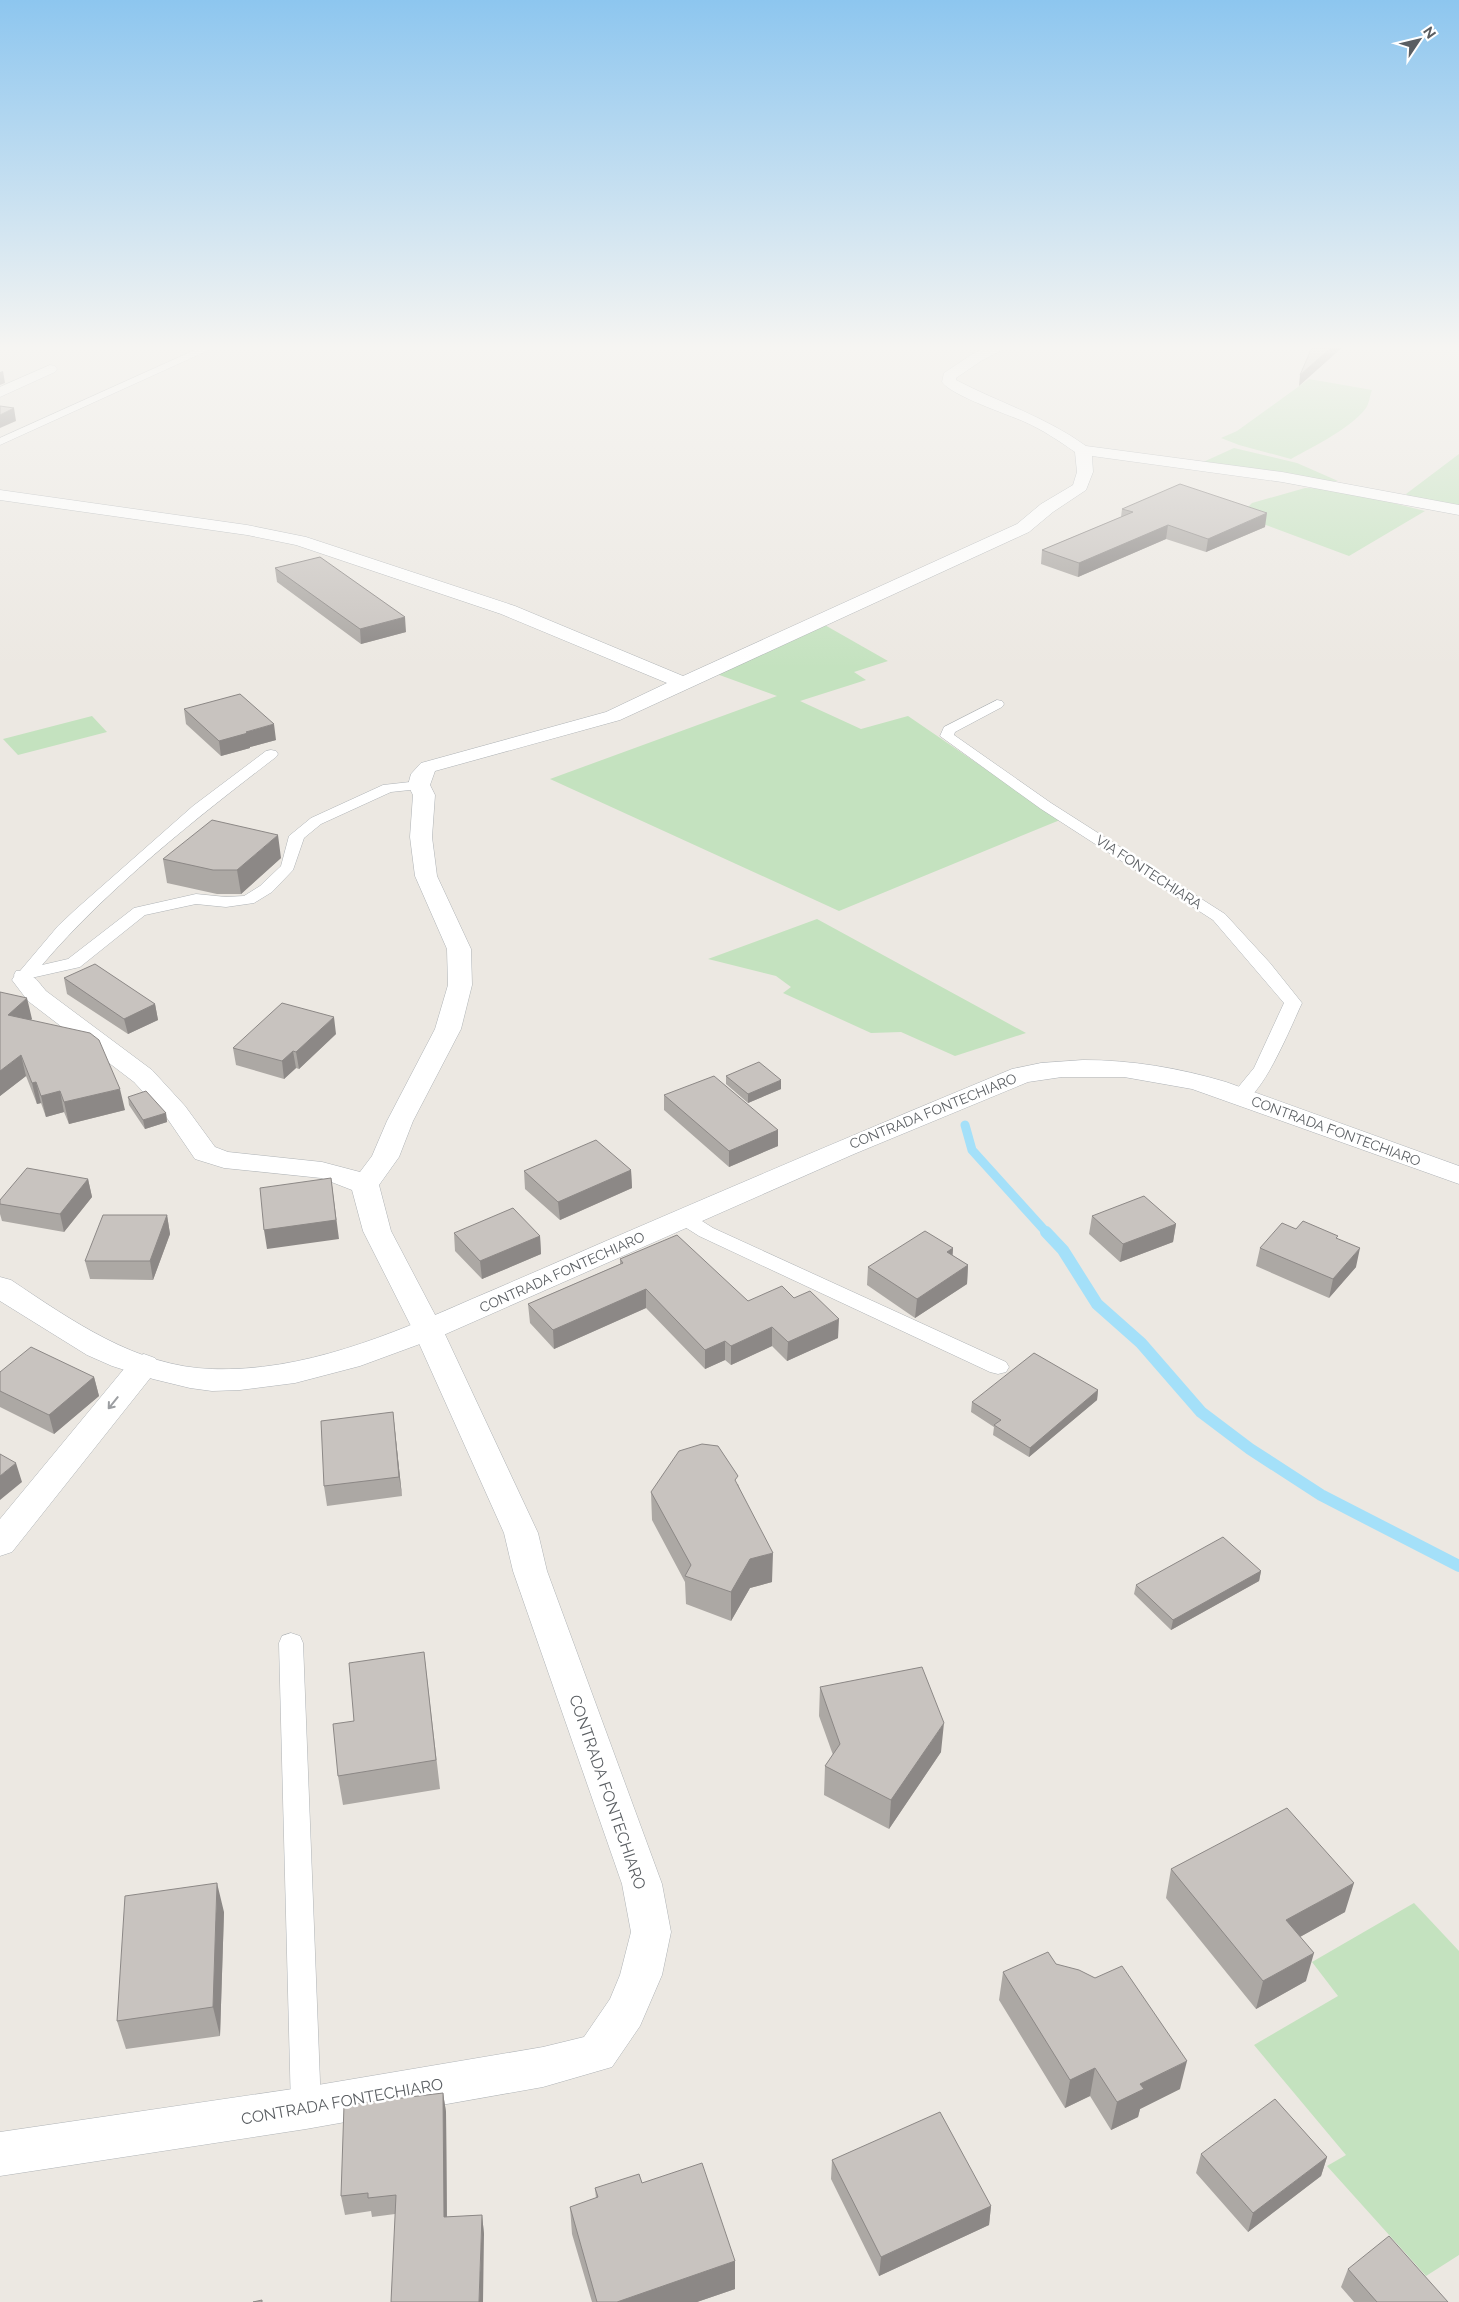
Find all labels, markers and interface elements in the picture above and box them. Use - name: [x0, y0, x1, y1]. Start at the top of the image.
- north arrow: [1394, 15, 1444, 65]
- text: N: [1420, 24, 1439, 42]
- street label: VIA FONTECHIARA: [1093, 832, 1205, 913]
- street label: CONTRADA FONTECHIARO: [847, 1070, 1019, 1152]
- street label: CONTRADA FONTECHIARO: [1249, 1093, 1423, 1169]
- street label: CONTRADA FONTECHIARO: [477, 1228, 647, 1316]
- one-way arrow: [108, 1396, 119, 1409]
- street label: CONTRADA FONTECHIARO: [565, 1692, 650, 1892]
- street label: CONTRADA FONTECHIARO: [240, 2074, 444, 2129]

